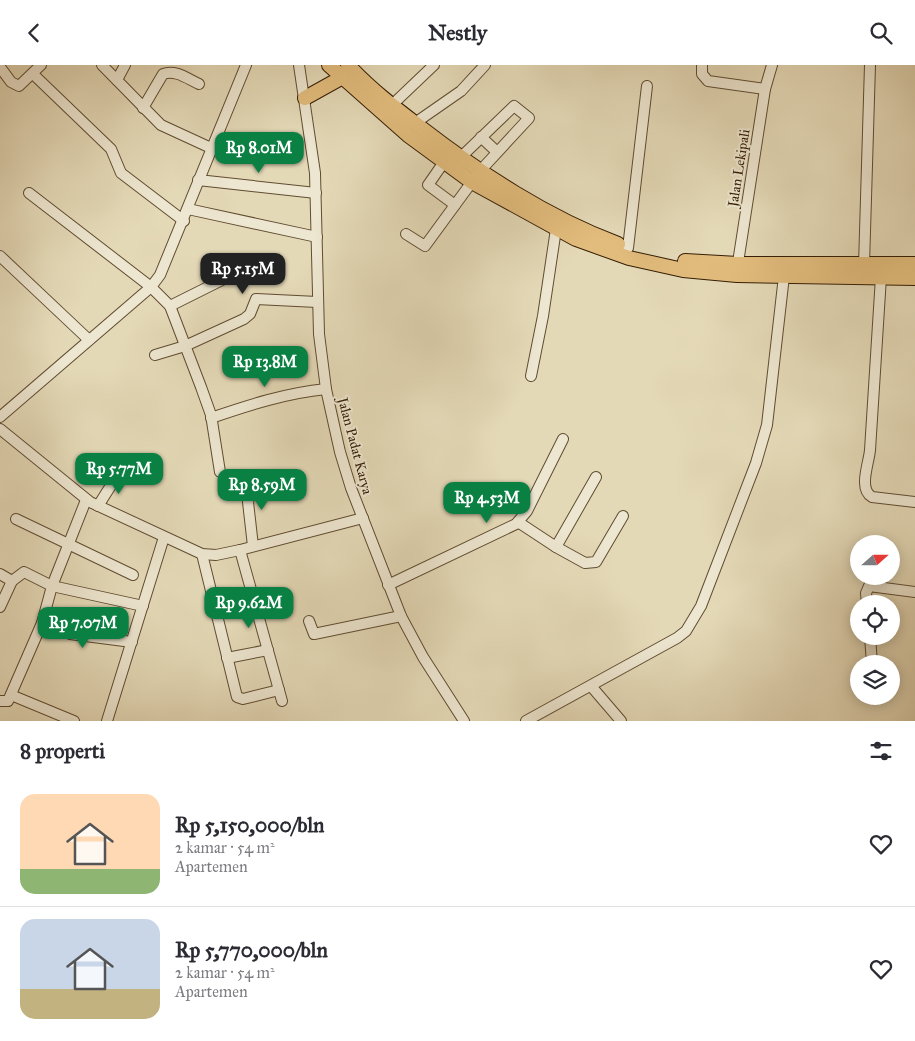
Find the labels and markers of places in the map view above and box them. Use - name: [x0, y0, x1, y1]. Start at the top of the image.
- pin: Rp 8.01M: [207, 131, 311, 174]
- pin: Rp 5.15M: [191, 253, 295, 295]
- pin: Rp 13.8M: [213, 345, 317, 388]
- pin: Rp 5.77M: [67, 453, 171, 495]
- pin: Rp 8.59M: [210, 469, 314, 511]
- pin: Rp 4.53M: [435, 481, 539, 524]
- pin: Rp 9.62M: [197, 587, 301, 629]
- pin: Rp 7.07M: [31, 607, 135, 649]

